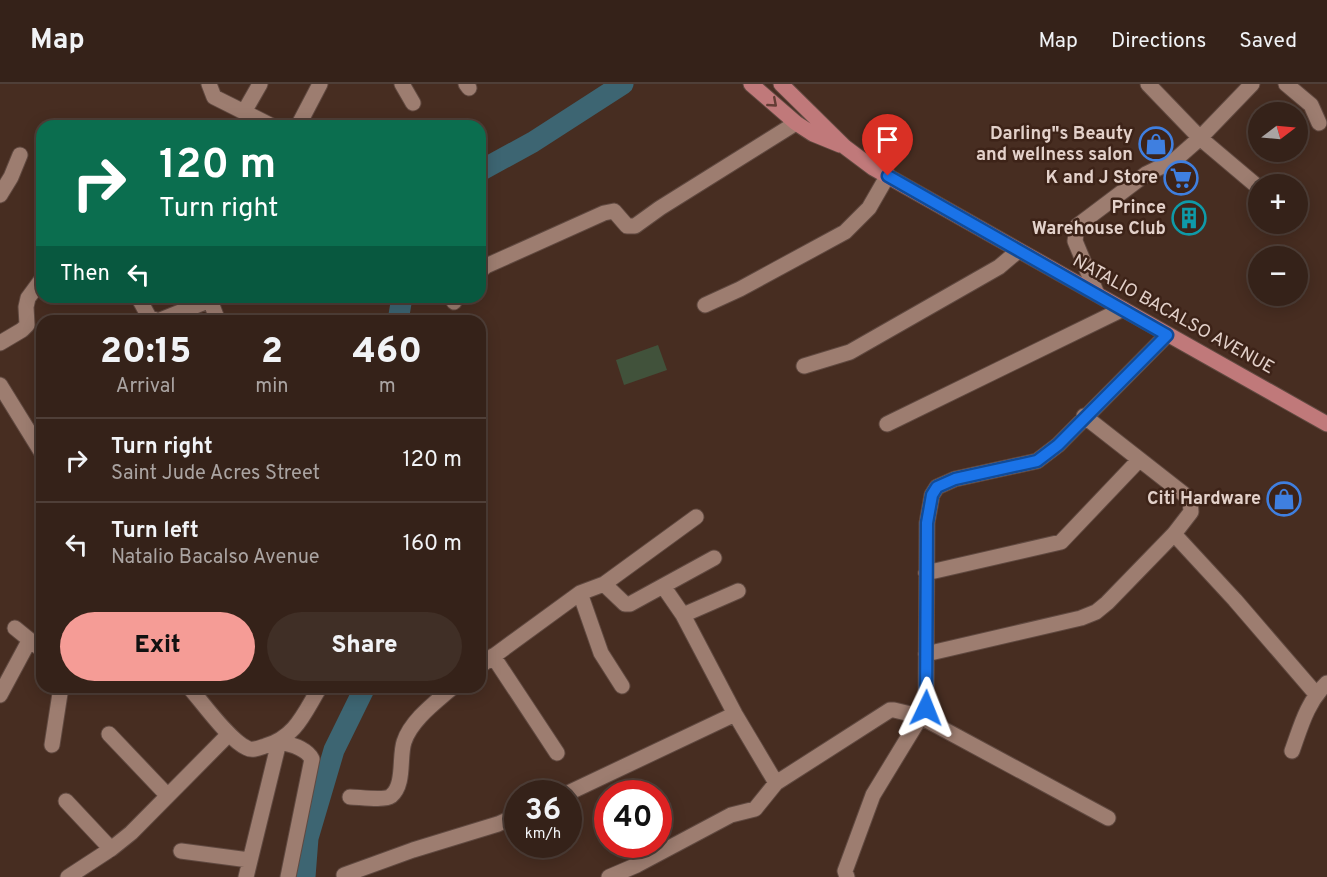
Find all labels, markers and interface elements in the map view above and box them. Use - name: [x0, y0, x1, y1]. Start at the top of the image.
- text: Map: [30, 23, 85, 59]
- text: Map: [1038, 28, 1078, 55]
- text: Directions: [1111, 28, 1206, 55]
- text: Saved: [1239, 28, 1297, 55]
- one-way arrow: [767, 96, 777, 107]
- north arrow: [1248, 102, 1308, 162]
- map controls: [1248, 102, 1308, 306]
- pin: [862, 114, 913, 176]
- icon: arrive: [871, 123, 904, 156]
- place label: Darling"s Beauty and wellness salon: [976, 123, 1133, 167]
- shop icon: Darling"s Beauty and wellness salon: [1138, 126, 1174, 162]
- text: 120 m: [159, 140, 276, 193]
- icon: right: [60, 144, 138, 222]
- supermarket icon: K and J Store: [1163, 160, 1199, 196]
- place label: K and J Store: [1046, 167, 1158, 190]
- button: +: [1248, 174, 1308, 234]
- text: Turn right: [159, 192, 278, 226]
- place label: Prince Warehouse Club: [1032, 197, 1166, 241]
- building icon: Prince Warehouse Club: [1171, 200, 1207, 236]
- button: −: [1248, 246, 1308, 306]
- street label: NATALIO BACALSO AVENUE: [1068, 250, 1278, 380]
- icon: left: [122, 258, 155, 291]
- text: Then: [60, 261, 110, 288]
- text: 20:15: [100, 330, 191, 376]
- text: 2: [261, 330, 283, 376]
- text: 460: [352, 330, 422, 376]
- text: Arrival: [116, 374, 175, 400]
- text: min: [255, 374, 289, 400]
- text: m: [379, 374, 396, 400]
- text: Turn right: [111, 434, 213, 461]
- icon: right: [60, 444, 93, 477]
- text: 120 m: [402, 447, 462, 474]
- text: Saint Jude Acres Street: [111, 461, 320, 487]
- shop icon: Citi Hardware: [1266, 481, 1302, 517]
- place label: Citi Hardware: [1147, 488, 1261, 511]
- text: Turn left: [111, 518, 199, 545]
- icon: left: [60, 528, 93, 561]
- text: 160 m: [403, 531, 462, 558]
- text: Natalio Bacalso Avenue: [111, 545, 320, 571]
- button: Exit: [60, 612, 255, 681]
- button: Share: [267, 612, 462, 681]
- position arrow: [894, 676, 958, 740]
- speed limit sign: 40: [594, 780, 672, 858]
- text: 36: [525, 793, 561, 830]
- text: km/h: [525, 825, 561, 844]

